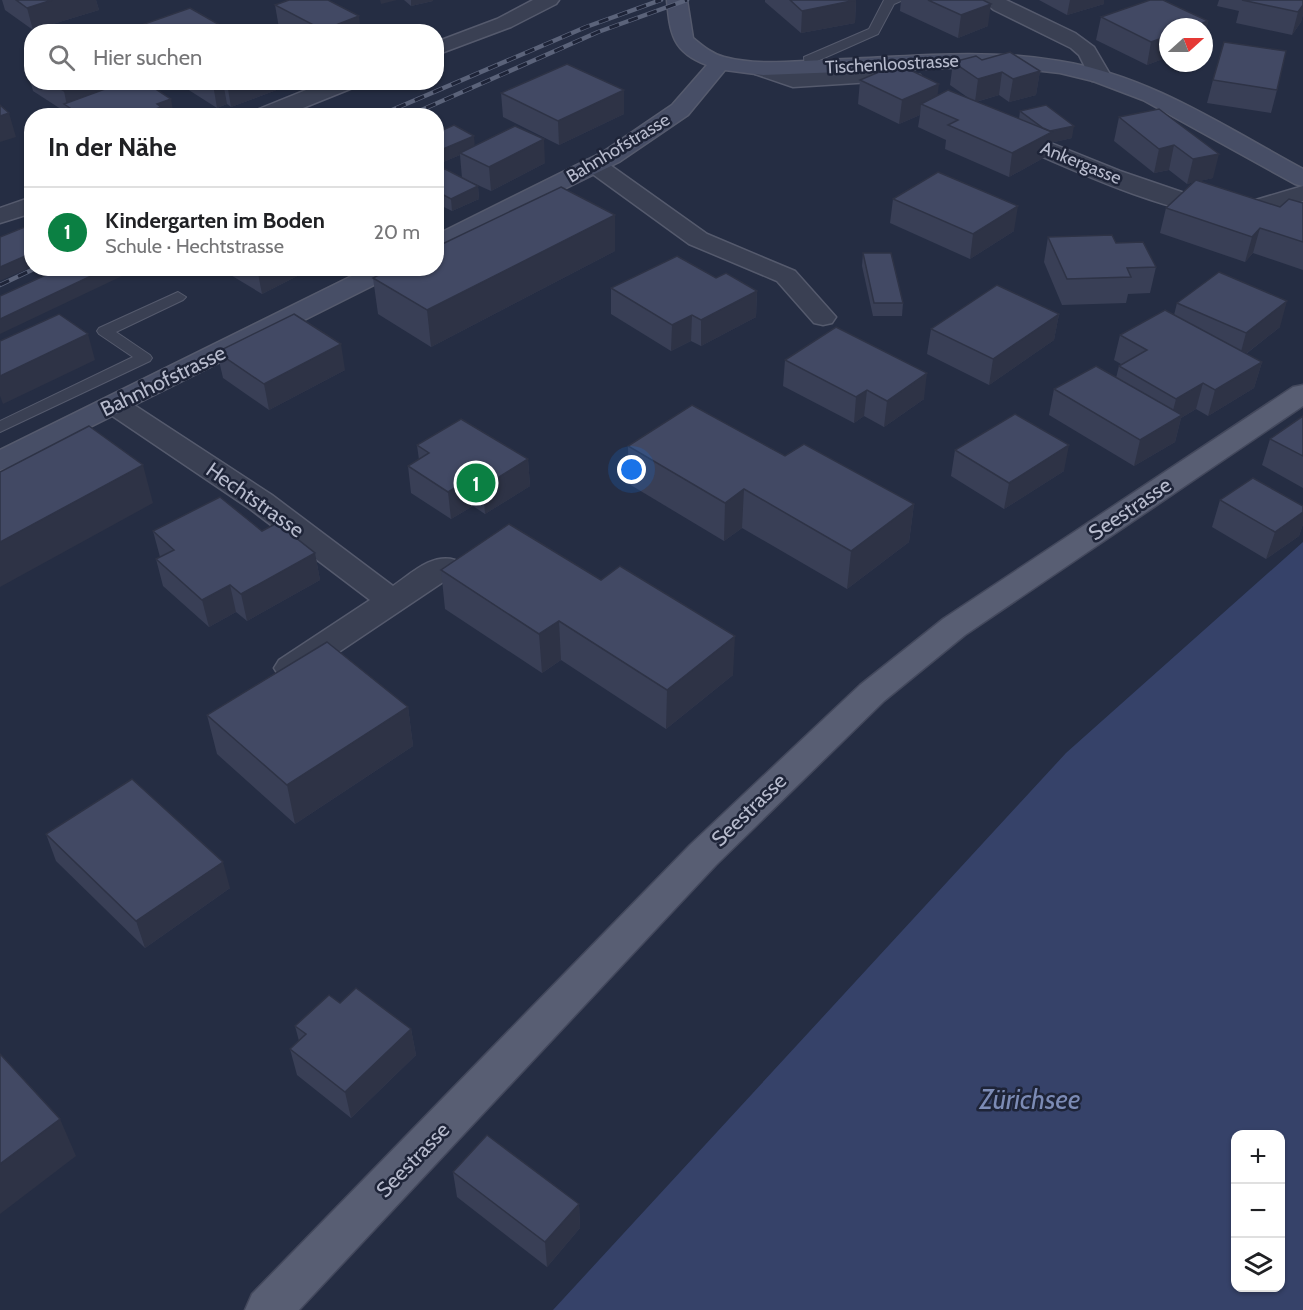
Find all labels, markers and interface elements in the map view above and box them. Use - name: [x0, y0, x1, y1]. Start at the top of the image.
- north arrow: [1159, 18, 1213, 72]
- search box: [24, 24, 444, 90]
- icon: search: [45, 41, 78, 74]
- text: Hier suchen: [93, 44, 202, 71]
- street label: Tischenloostrasse: [825, 50, 959, 78]
- street label: Bahnhofstrasse: [562, 109, 674, 187]
- text: In der Nähe: [48, 131, 177, 163]
- street label: Ankergasse: [1037, 137, 1125, 189]
- text: Kindergarten im Boden: [105, 207, 325, 234]
- text: 1: [64, 220, 71, 244]
- text: 20 m: [374, 220, 420, 244]
- text: Schule · Hechtstrasse: [105, 234, 284, 258]
- street label: Bahnhofstrasse: [96, 339, 230, 422]
- your location: [617, 455, 646, 484]
- street label: Hechtstrasse: [202, 457, 309, 543]
- pin: 1: [456, 460, 496, 506]
- street label: Seestrasse: [1084, 472, 1176, 545]
- street label: Seestrasse: [706, 768, 791, 851]
- water label: Zürichsee: [978, 1083, 1080, 1116]
- street label: Seestrasse: [371, 1117, 455, 1202]
- map controls: [1231, 1130, 1285, 1292]
- button: +: [1231, 1130, 1285, 1184]
- button: −: [1231, 1184, 1285, 1238]
- button: layers: [1231, 1238, 1285, 1292]

